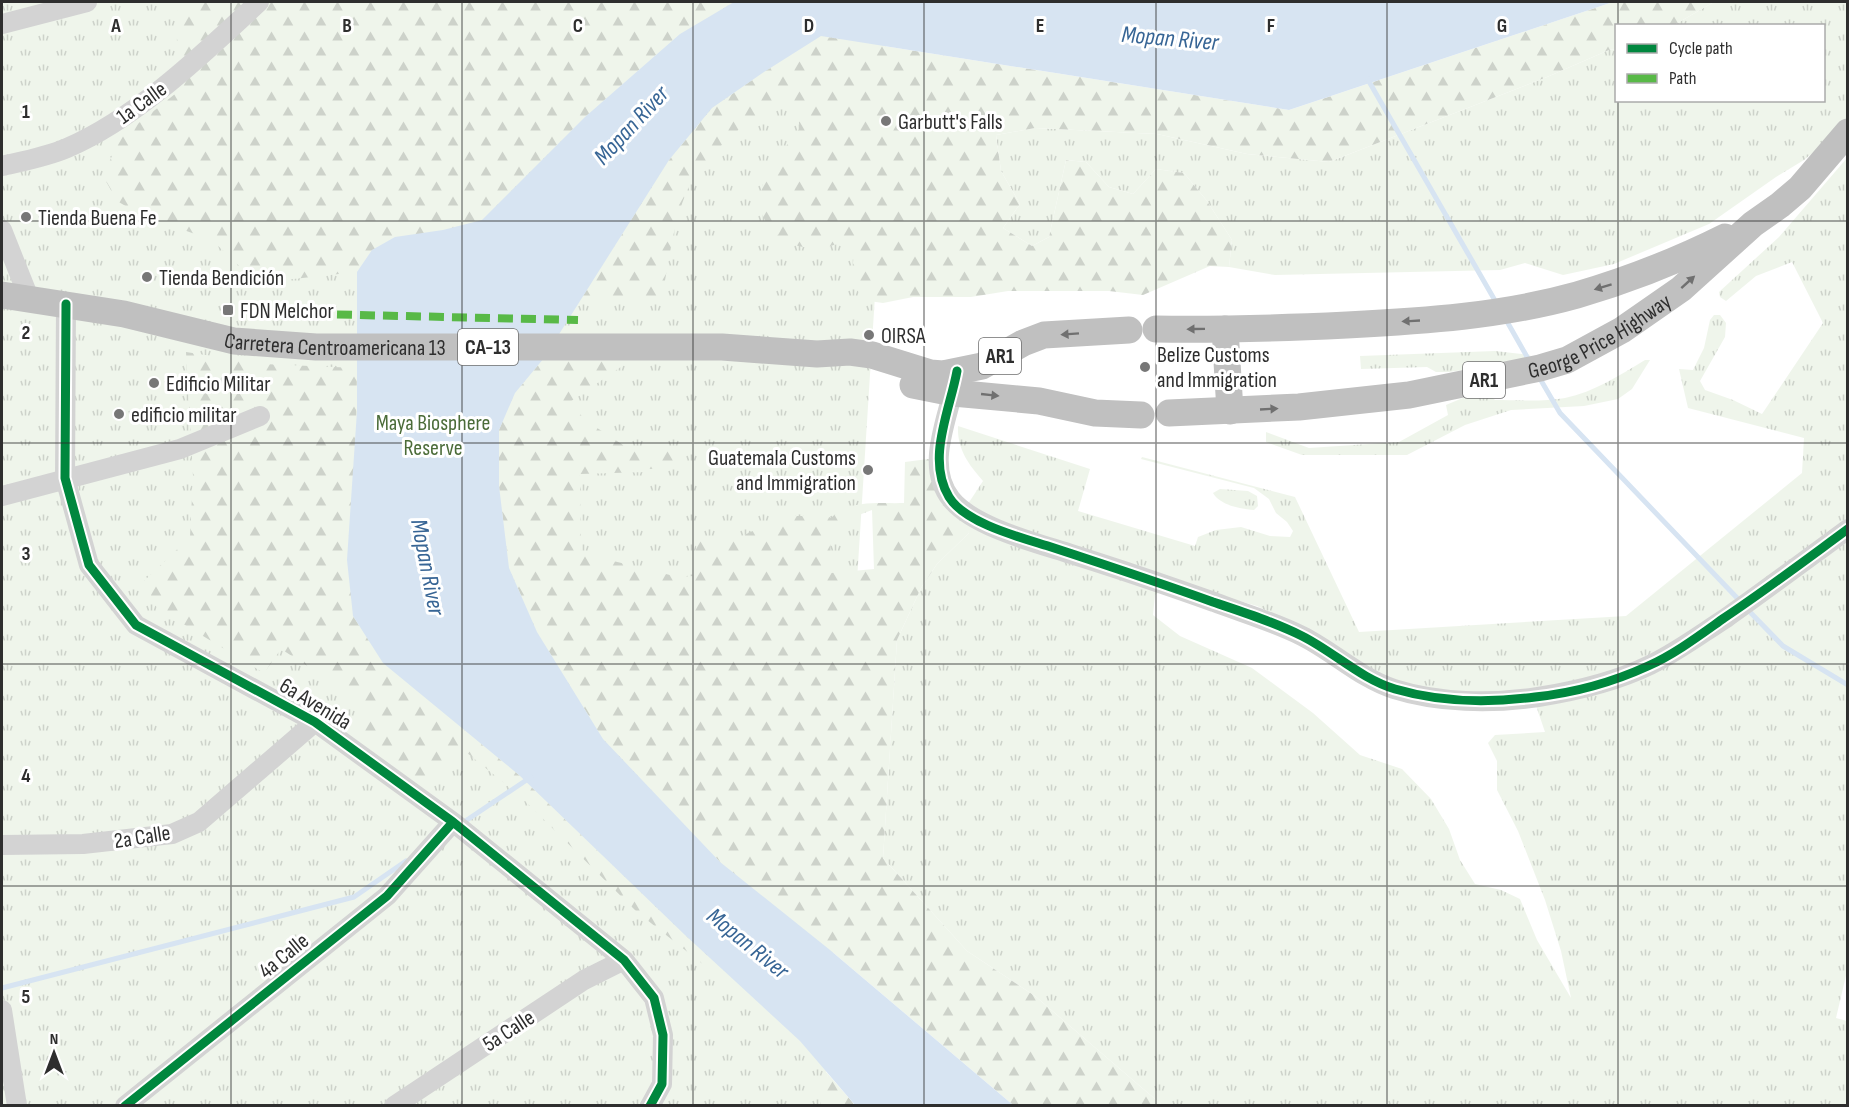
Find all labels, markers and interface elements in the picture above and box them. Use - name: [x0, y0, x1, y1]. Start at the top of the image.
- text: A: [110, 14, 121, 38]
- text: B: [342, 14, 352, 38]
- text: C: [573, 14, 583, 38]
- text: D: [804, 14, 814, 38]
- text: E: [1036, 14, 1044, 38]
- text: F: [1267, 14, 1275, 38]
- text: G: [1497, 14, 1507, 38]
- water label: Mopan River: [1120, 20, 1221, 57]
- legend: [1615, 24, 1825, 102]
- text: Cycle path: [1669, 38, 1733, 59]
- text: Path: [1669, 68, 1697, 89]
- street label: 1a Calle: [111, 76, 172, 130]
- water label: Mopan River: [588, 79, 676, 171]
- text: 1: [22, 100, 30, 124]
- place label: Garbutt's Falls: [898, 109, 1003, 136]
- marker: Garbutt's Falls: [879, 114, 893, 128]
- place label: Tienda Buena Fe: [38, 205, 157, 232]
- marker: Tienda Buena Fe: [19, 210, 33, 224]
- place label: Tienda Bendición: [159, 265, 284, 292]
- marker: Tienda Bendición: [140, 270, 154, 284]
- one-way arrow: [1680, 276, 1695, 289]
- one-way arrow: [1594, 282, 1612, 292]
- street label: George Price Highway: [1526, 288, 1677, 385]
- place label: FDN Melchor: [240, 298, 334, 325]
- marker: FDN Melchor: [221, 303, 235, 317]
- one-way arrow: [1402, 317, 1421, 326]
- text: 2: [22, 321, 30, 345]
- place label: OIRSA: [881, 323, 926, 350]
- one-way arrow: [1186, 325, 1205, 334]
- street label: Carretera Centroamericana 13: [221, 327, 446, 362]
- marker: OIRSA: [862, 328, 876, 342]
- road number: CA-13: [458, 329, 518, 365]
- one-way arrow: [1061, 329, 1080, 338]
- road number: AR1: [979, 338, 1021, 374]
- place label: Belize Customs and Immigration: [1157, 342, 1277, 394]
- marker: Belize Customs and Immigration: [1138, 360, 1152, 374]
- road number: AR1: [1463, 362, 1505, 398]
- place label: Edificio Militar: [166, 371, 271, 398]
- marker: Edificio Militar: [147, 376, 161, 390]
- one-way arrow: [980, 390, 999, 400]
- place label: edificio militar: [131, 402, 237, 429]
- one-way arrow: [1260, 404, 1279, 413]
- marker: edificio militar: [112, 407, 126, 421]
- park label: Maya Biosphere Reserve: [376, 410, 490, 462]
- place label: Guatemala Customs and Immigration: [708, 445, 856, 497]
- marker: Guatemala Customs and Immigration: [861, 463, 875, 477]
- water label: Mopan River: [404, 517, 451, 619]
- text: 3: [22, 542, 31, 566]
- street label: 6a Avenida: [274, 672, 356, 736]
- text: 4: [21, 764, 31, 788]
- street label: 2a Calle: [112, 820, 172, 855]
- water label: Mopan River: [701, 902, 796, 986]
- street label: 4a Calle: [253, 928, 315, 985]
- text: 5: [22, 985, 31, 1009]
- street label: 5a Calle: [478, 1005, 540, 1058]
- north arrow: [24, 1023, 84, 1083]
- text: N: [50, 1030, 58, 1049]

